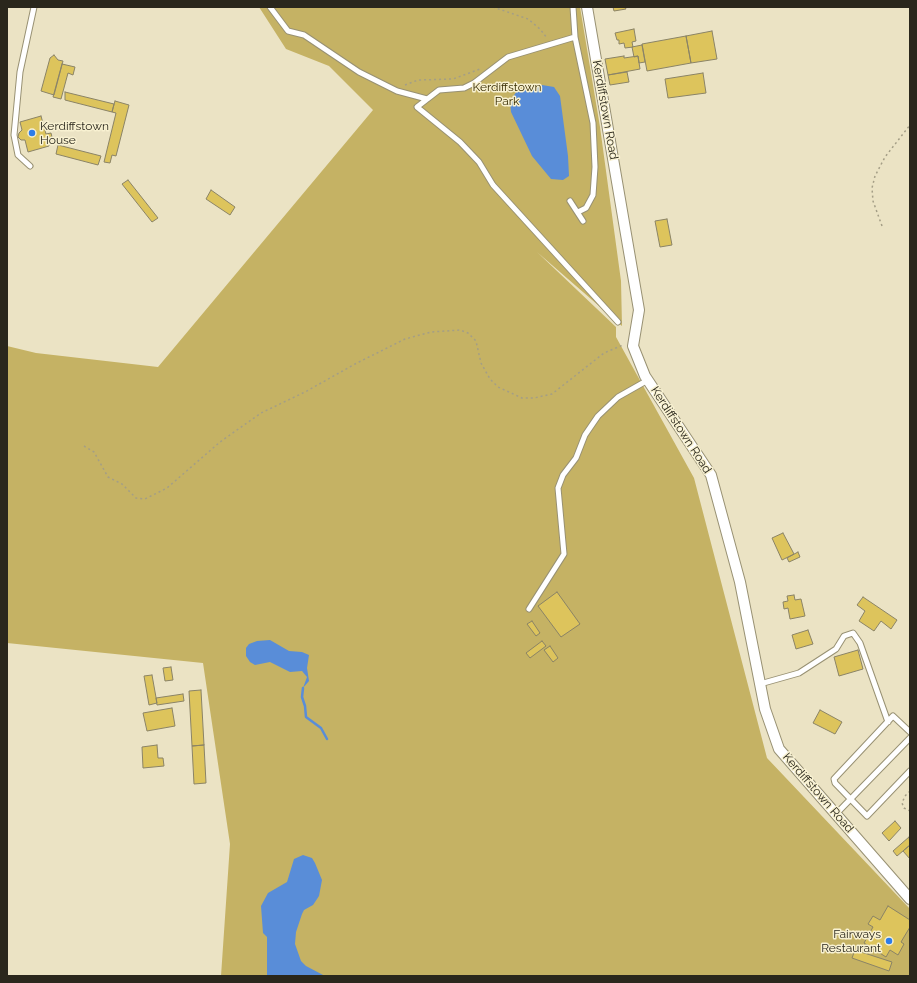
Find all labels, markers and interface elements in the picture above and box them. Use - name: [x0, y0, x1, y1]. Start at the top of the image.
- street label: Kerdiffstown Road: [589, 59, 621, 161]
- park label: Kerdiffstown Park: [473, 80, 541, 108]
- place label: Kerdiffstown House: [40, 119, 109, 147]
- marker: Kerdiffstown House: [27, 128, 37, 138]
- street label: Kerdiffstown Road: [648, 384, 714, 476]
- street label: Kerdiffstown Road: [780, 750, 856, 836]
- place label: Fairways Restaurant: [821, 927, 881, 955]
- marker: Fairways Restaurant: [884, 936, 894, 946]

